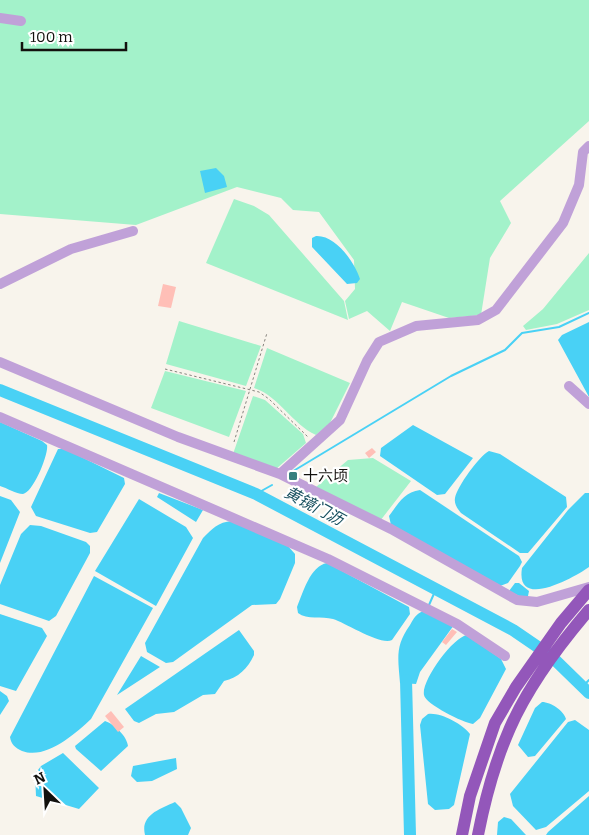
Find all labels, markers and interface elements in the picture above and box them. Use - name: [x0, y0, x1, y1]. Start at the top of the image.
- scale bar: [22, 20, 126, 52]
- text: 100 m: [30, 28, 73, 46]
- place label: 十六顷: [303, 467, 348, 485]
- marker: 十六顷: [287, 470, 299, 482]
- water label: 黄镜门沥: [281, 483, 349, 531]
- north arrow: [20, 765, 70, 815]
- text: N: [31, 769, 48, 789]

